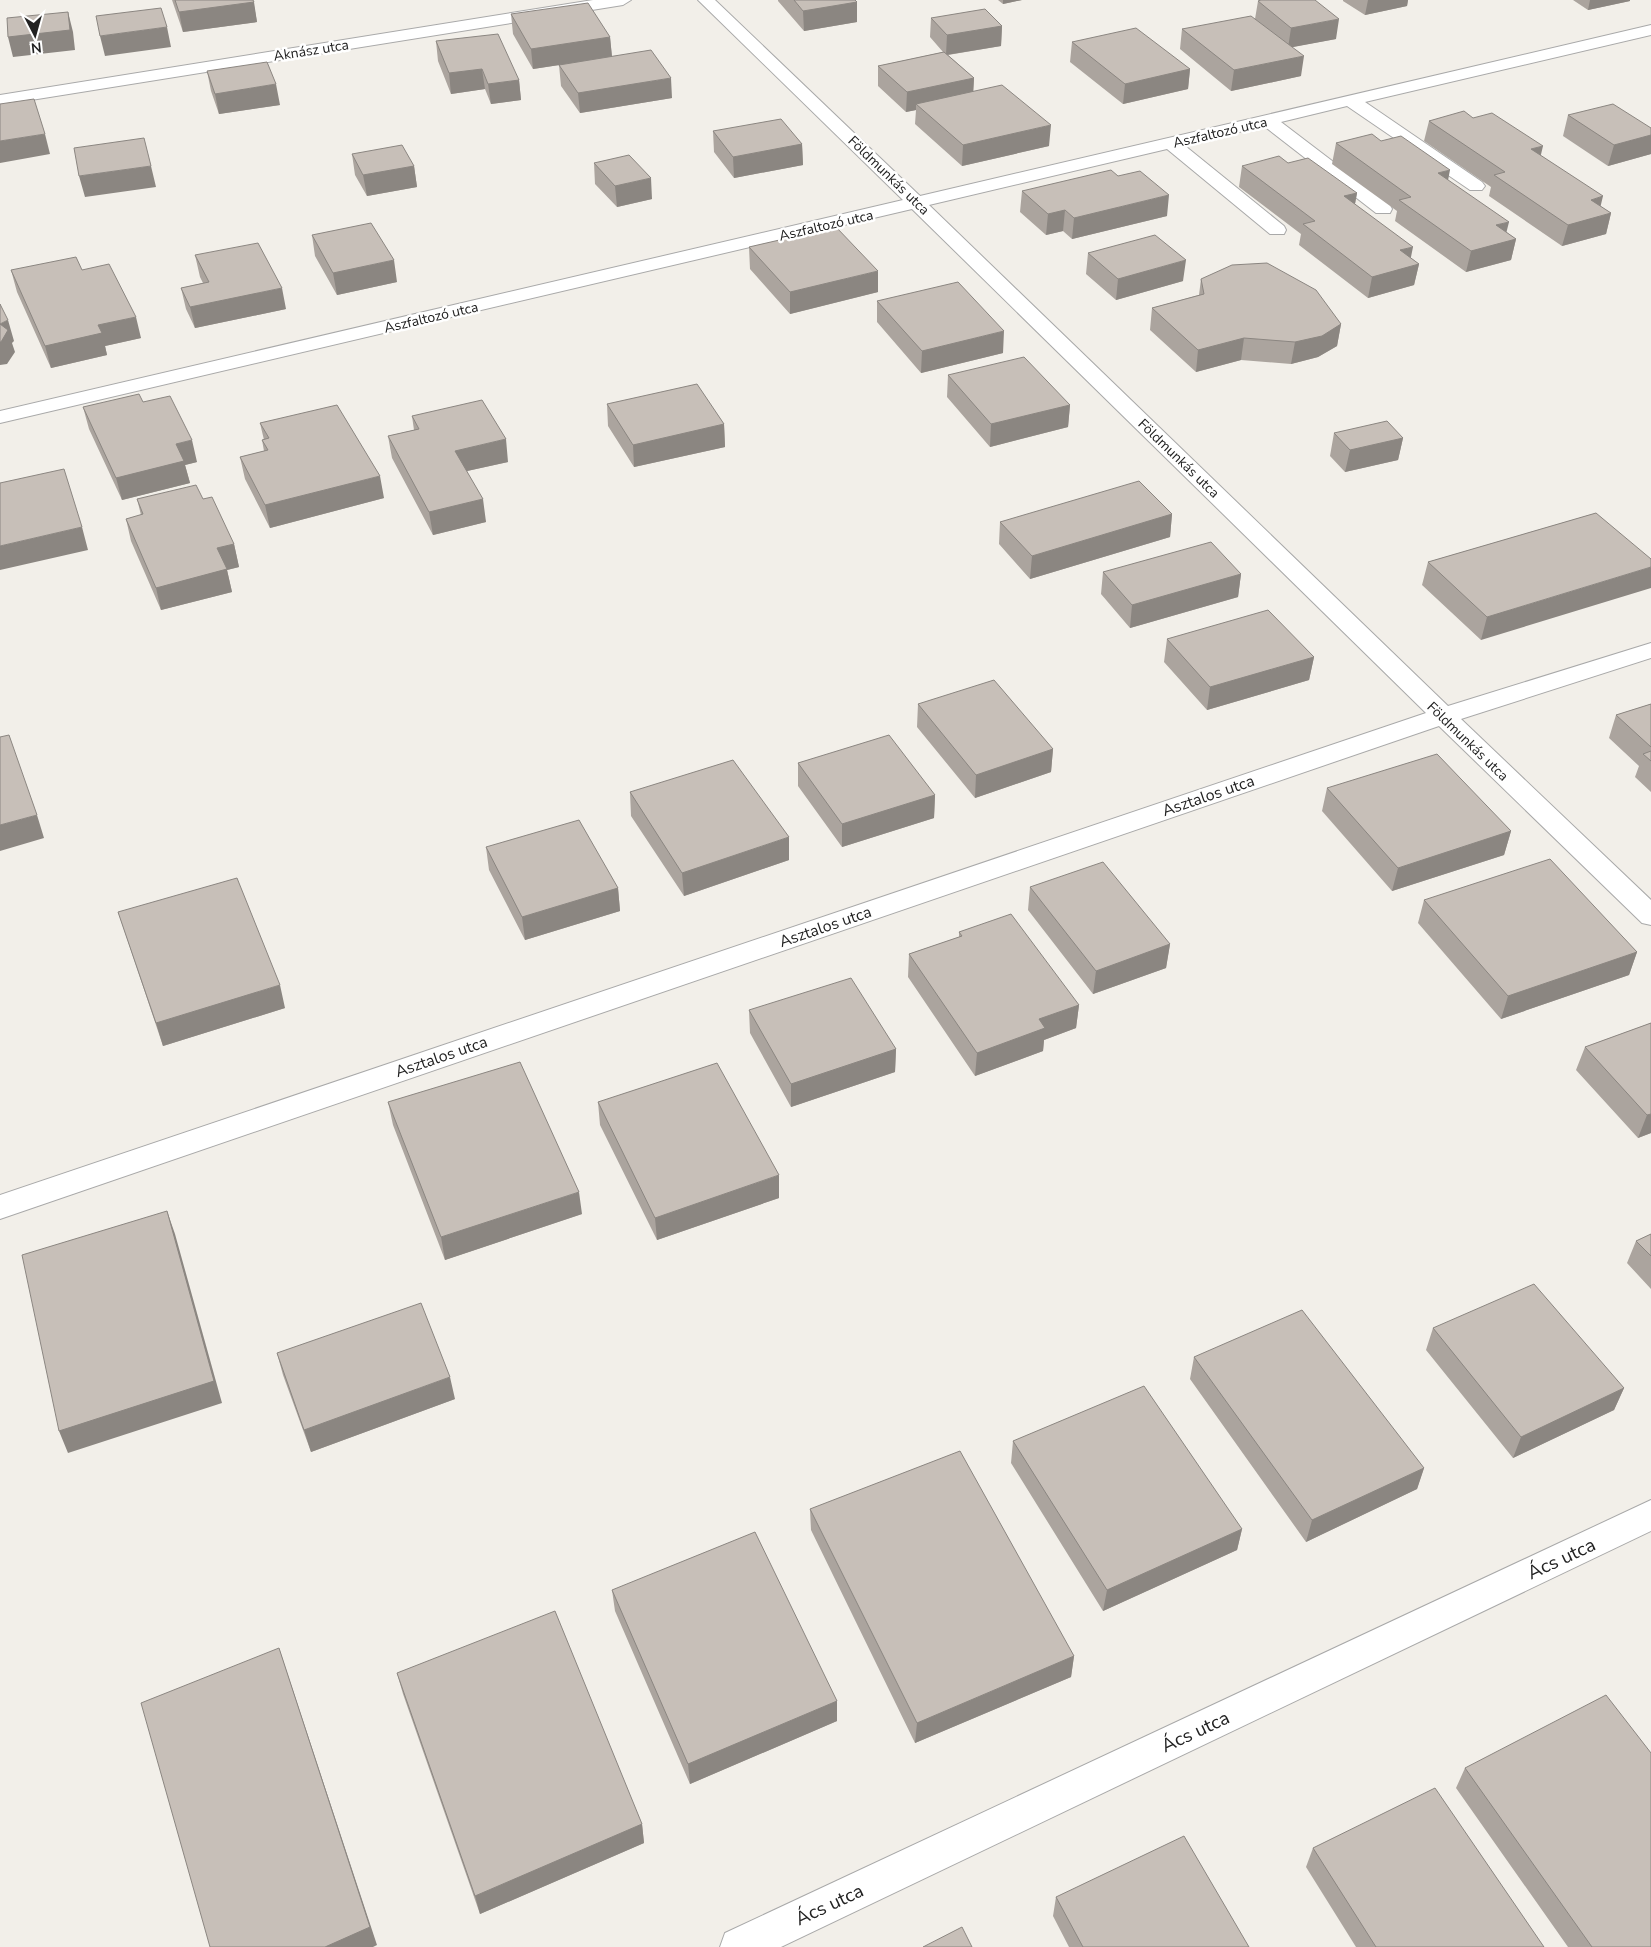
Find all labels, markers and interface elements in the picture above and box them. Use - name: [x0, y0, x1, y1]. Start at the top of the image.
- north arrow: [10, 10, 60, 60]
- street label: Aknász utca: [272, 35, 350, 66]
- text: N: [30, 37, 43, 57]
- street label: Aszfaltozó utca: [1171, 112, 1269, 153]
- street label: Földmunkás utca: [844, 132, 934, 219]
- street label: Aszfaltozó utca: [777, 205, 875, 246]
- street label: Aszfaltozó utca: [382, 297, 480, 338]
- street label: Földmunkás utca: [1134, 415, 1224, 502]
- street label: Földmunkás utca: [1423, 698, 1513, 785]
- street label: Asztalos utca: [1159, 770, 1257, 822]
- street label: Asztalos utca: [776, 901, 874, 953]
- street label: Asztalos utca: [392, 1031, 490, 1083]
- street label: Ács utca: [1523, 1532, 1600, 1586]
- street label: Ács utca: [1157, 1705, 1234, 1759]
- street label: Ács utca: [791, 1878, 868, 1932]

